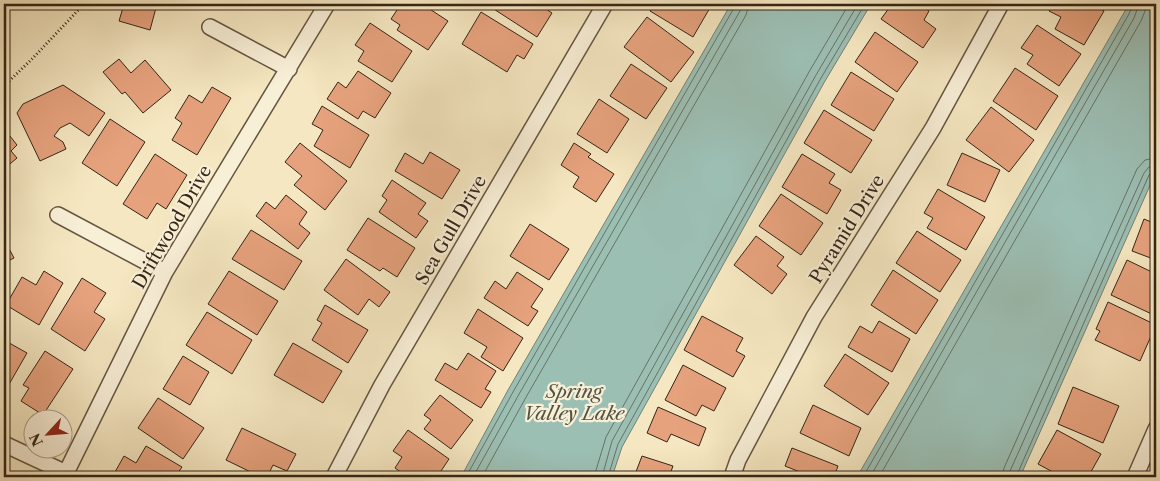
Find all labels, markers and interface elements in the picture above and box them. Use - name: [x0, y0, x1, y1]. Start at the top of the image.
- street label: Driftwood Drive: [128, 161, 216, 293]
- street label: Sea Gull Drive: [411, 171, 491, 289]
- street label: Pyramid Drive: [805, 171, 889, 287]
- water label: Spring Valley Lake: [524, 380, 625, 425]
- north arrow: [22, 408, 72, 458]
- text: N: [26, 430, 47, 449]

